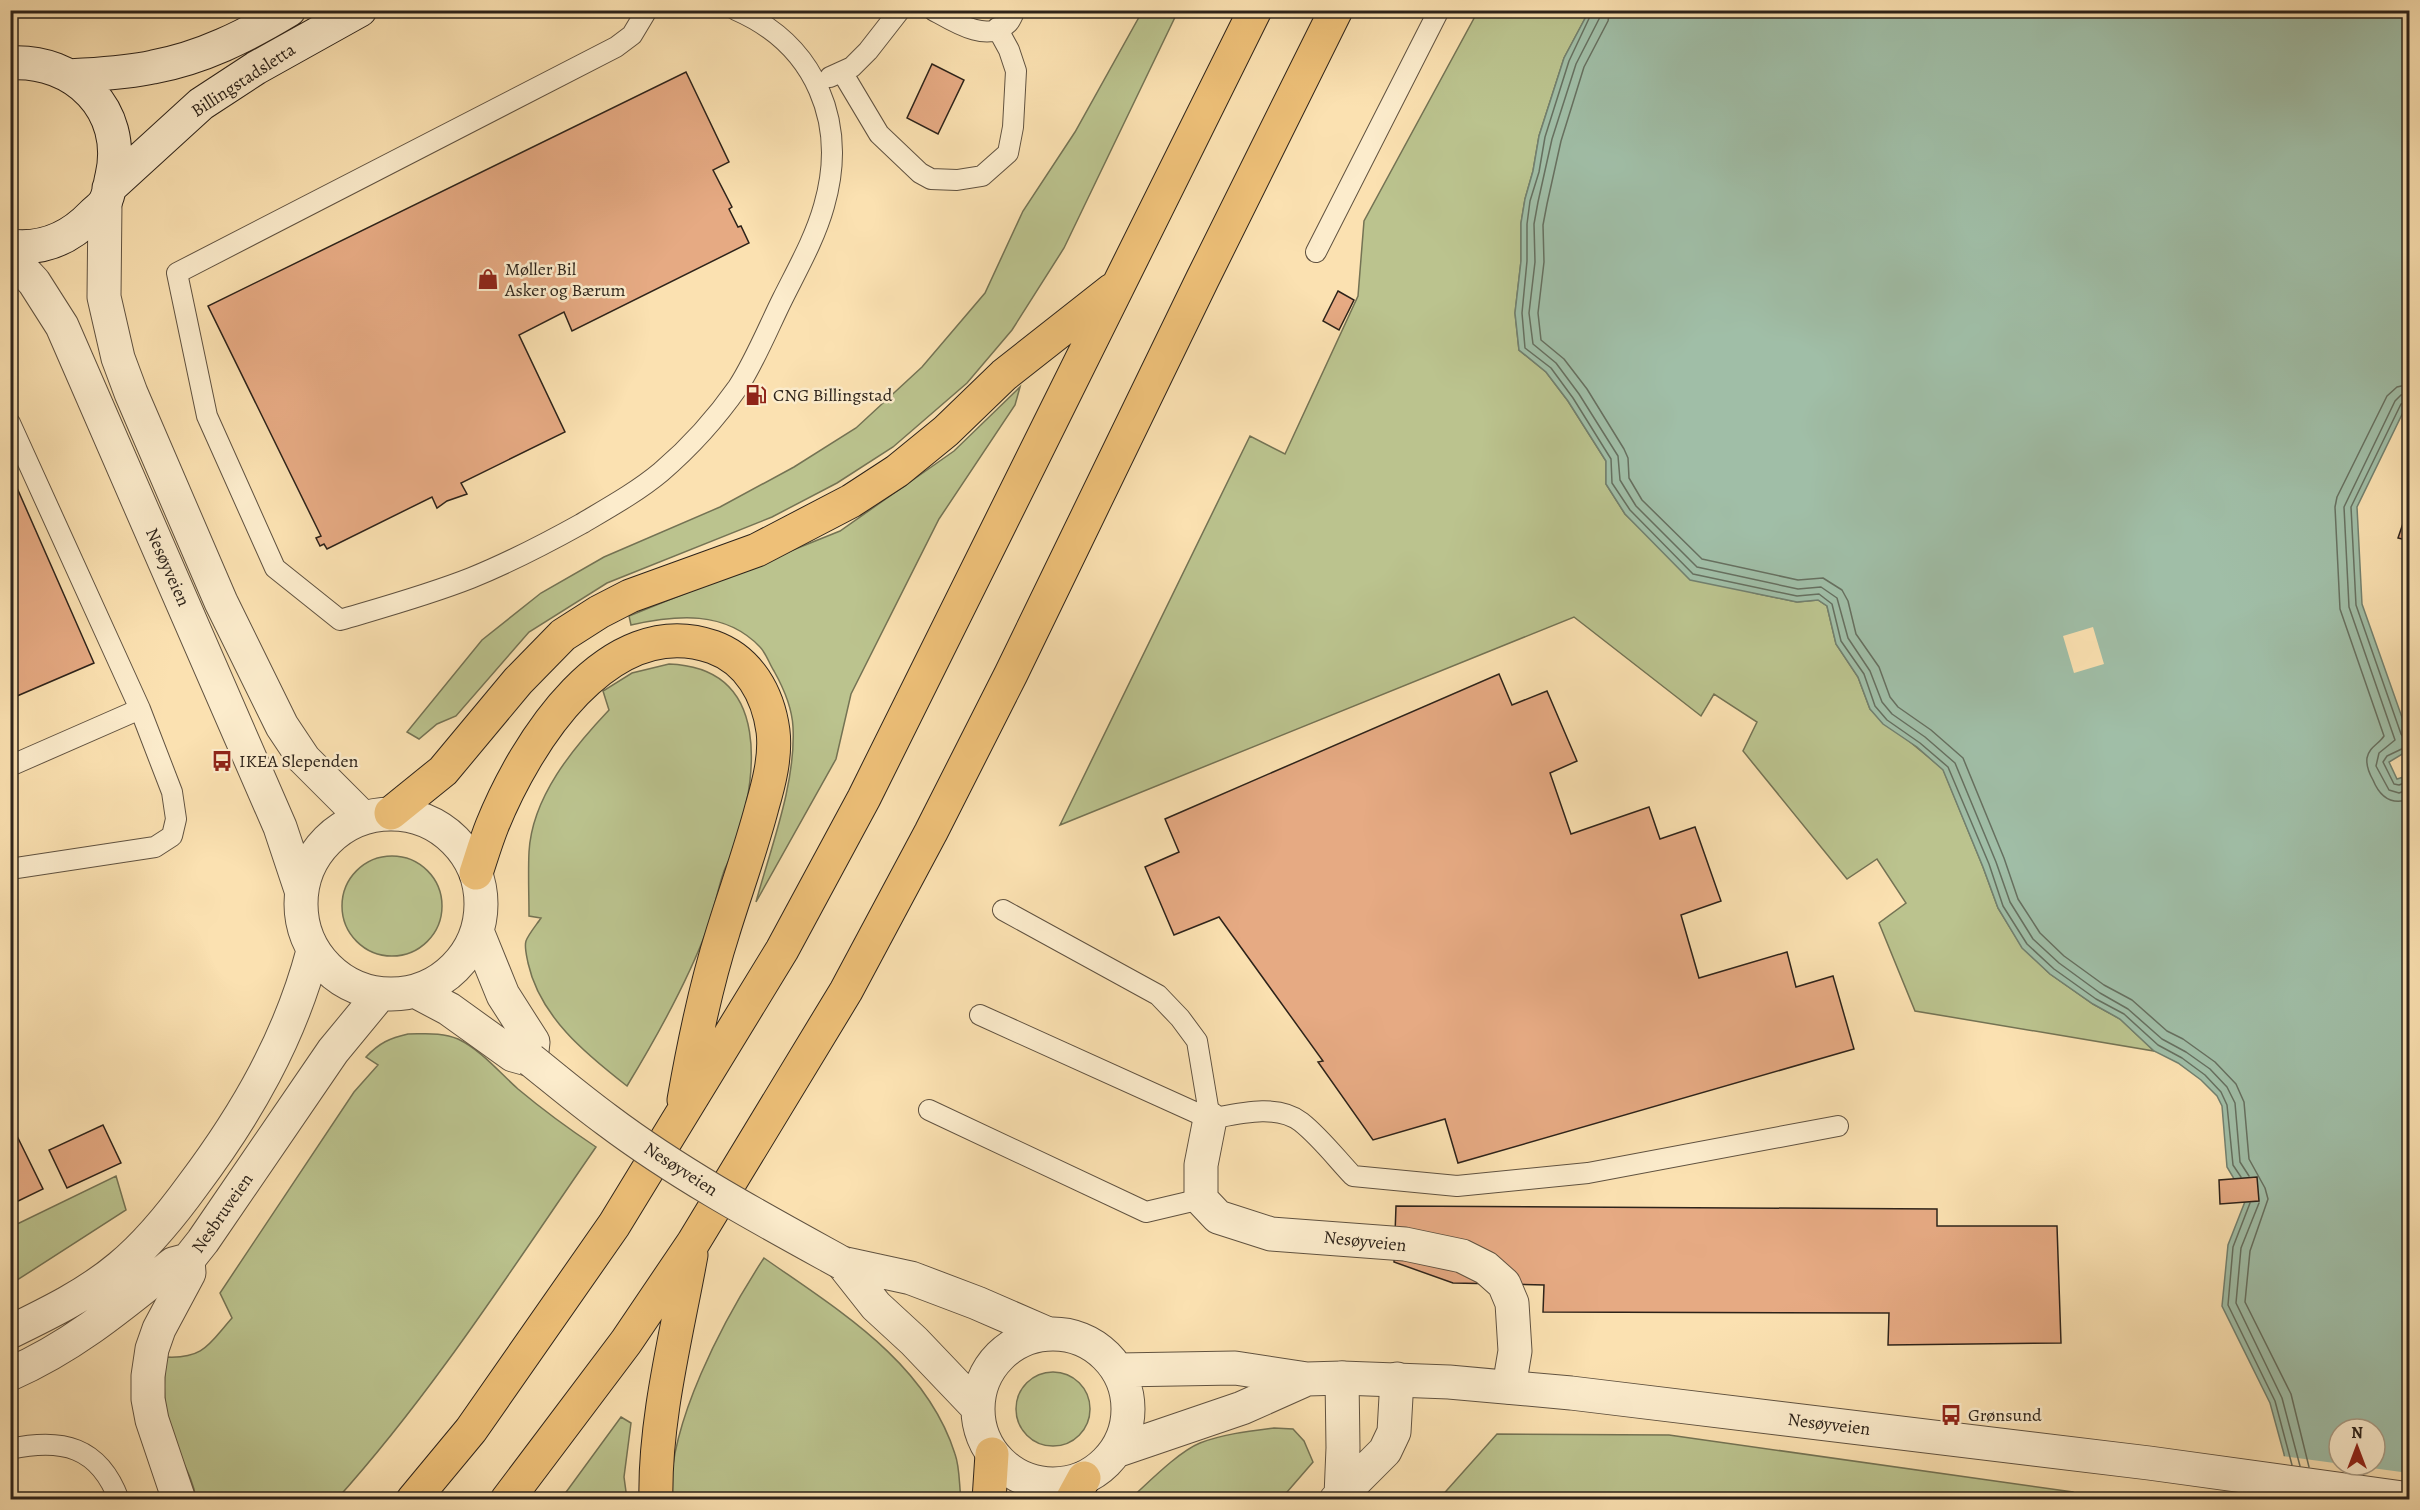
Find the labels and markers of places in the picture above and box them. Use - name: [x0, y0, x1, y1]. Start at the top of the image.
- place label: Møller Bil Asker og Bærum: [504, 257, 626, 302]
- shop icon: Møller Bil Asker og Bærum: [476, 267, 500, 291]
- fuel station icon: CNG Billingstad: [744, 383, 768, 407]
- place label: CNG Billingstad: [773, 383, 893, 407]
- bus stop icon: IKEA Slependen: [210, 749, 234, 773]
- place label: IKEA Slependen: [239, 749, 358, 773]
- bus stop icon: Grønsund: [1939, 1403, 1963, 1427]
- place label: Grønsund: [1968, 1403, 2042, 1427]

